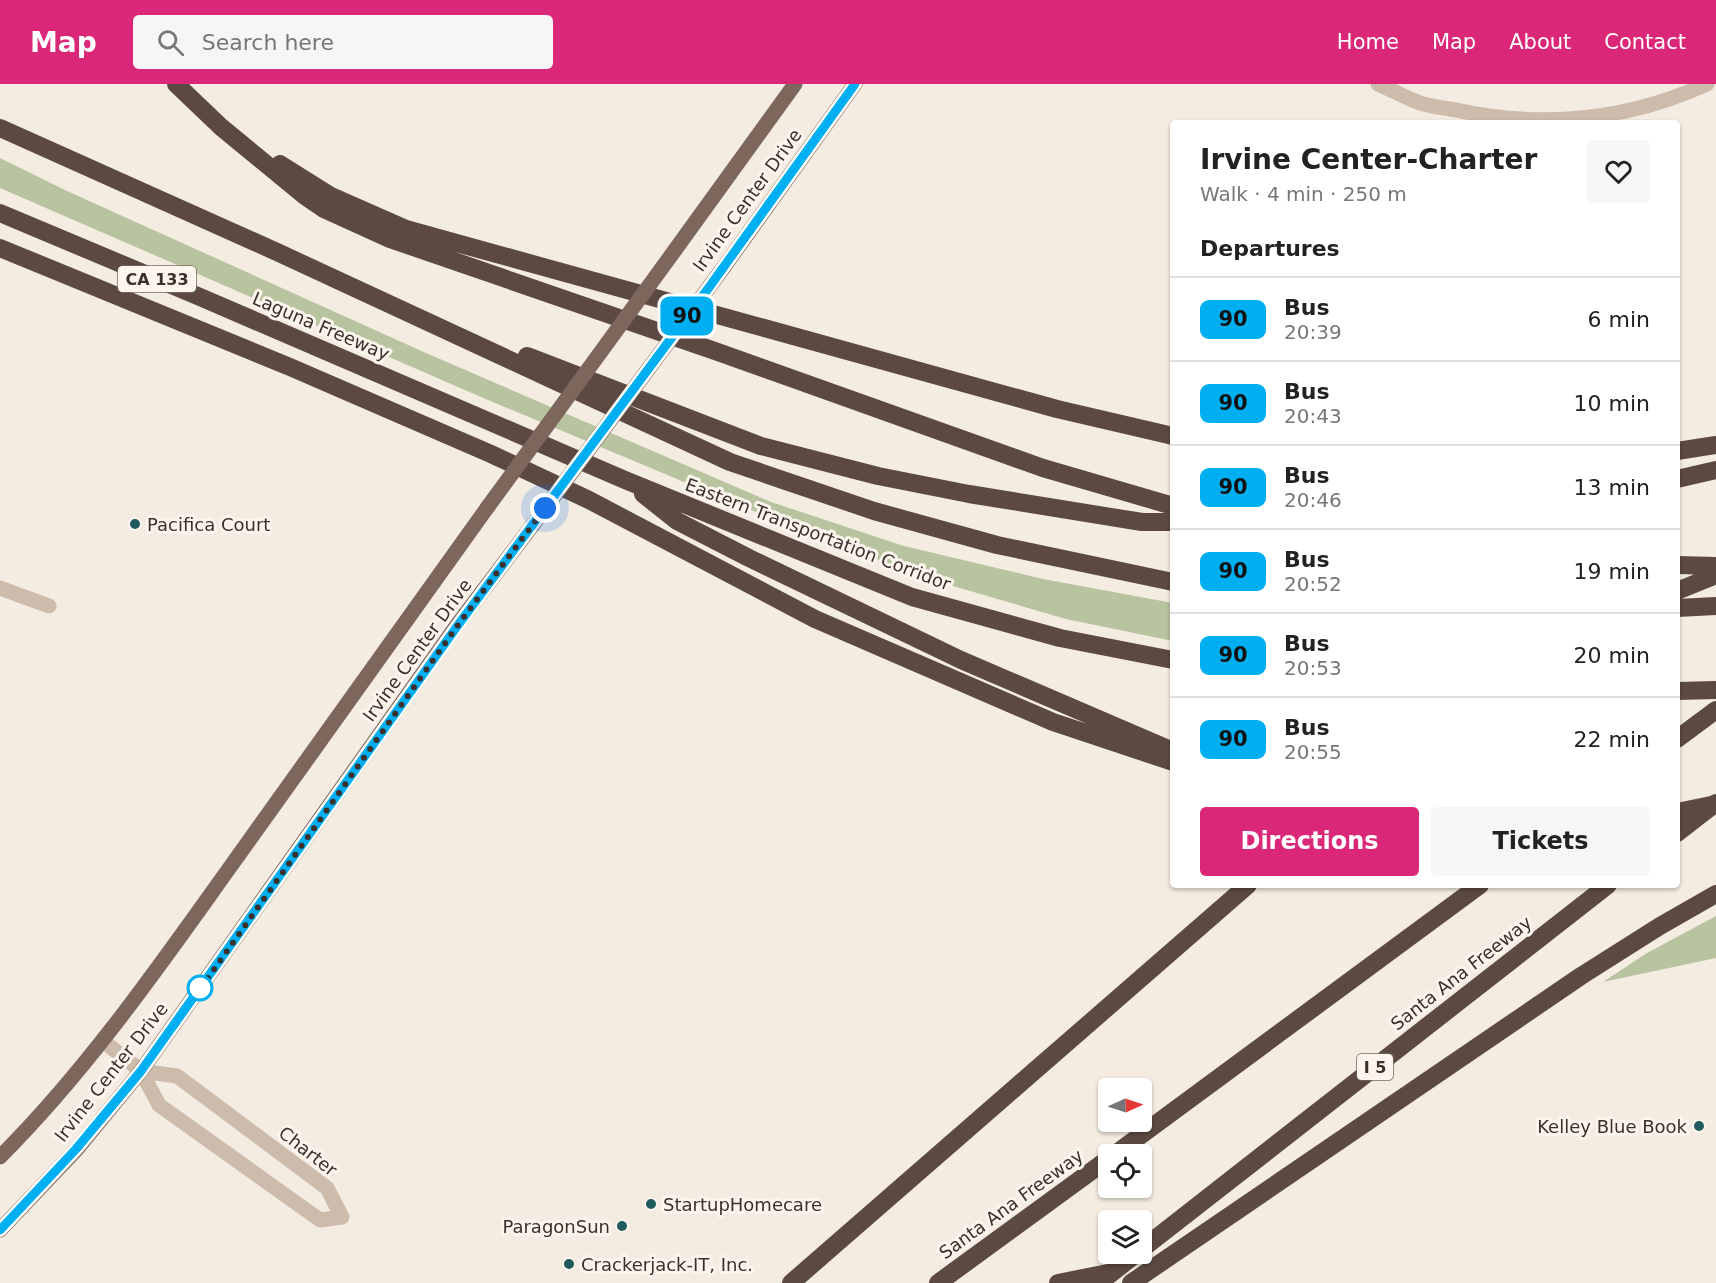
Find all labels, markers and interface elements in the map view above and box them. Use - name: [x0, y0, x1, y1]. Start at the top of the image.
- search box: [133, 15, 553, 69]
- text: Map: [30, 26, 97, 59]
- icon: search: [154, 26, 187, 59]
- text: Search here: [202, 30, 334, 55]
- text: Home: [1337, 30, 1399, 54]
- text: Map: [1432, 30, 1476, 54]
- text: About: [1509, 30, 1571, 54]
- text: Contact: [1604, 30, 1686, 54]
- street label: Irvine Center Drive: [688, 125, 806, 275]
- button: heart: [1587, 140, 1650, 203]
- text: Irvine Center-Charter: [1200, 143, 1537, 176]
- text: Walk · 4 min · 250 m: [1200, 182, 1407, 206]
- text: Departures: [1200, 236, 1340, 261]
- road number: CA 133: [118, 266, 196, 292]
- street label: Laguna Freeway: [249, 288, 393, 364]
- text: Bus: [1284, 295, 1330, 320]
- line badge: 90: [660, 296, 714, 336]
- text: 90: [672, 304, 702, 328]
- text: 90: [1218, 307, 1248, 331]
- text: 6 min: [1588, 307, 1650, 332]
- text: 20:39: [1284, 320, 1342, 344]
- text: Bus: [1284, 379, 1330, 404]
- text: 90: [1218, 391, 1248, 415]
- text: 10 min: [1574, 391, 1650, 416]
- text: 20:43: [1284, 404, 1342, 428]
- text: Bus: [1284, 463, 1330, 488]
- street label: Eastern Transportation Corridor: [682, 474, 954, 595]
- text: 90: [1218, 475, 1248, 499]
- text: 13 min: [1574, 475, 1650, 500]
- text: 20:46: [1284, 488, 1342, 512]
- your location: [530, 493, 560, 523]
- place label: Pacifica Court: [147, 514, 270, 535]
- marker: Pacifica Court: [128, 517, 142, 531]
- text: Bus: [1284, 547, 1330, 572]
- text: 90: [1218, 559, 1248, 583]
- text: 19 min: [1574, 559, 1650, 584]
- text: 20:52: [1284, 572, 1342, 596]
- street label: Irvine Center Drive: [358, 575, 476, 725]
- text: Bus: [1284, 631, 1330, 656]
- text: 90: [1218, 643, 1248, 667]
- text: 20 min: [1574, 643, 1650, 668]
- text: 20:53: [1284, 656, 1342, 680]
- text: Bus: [1284, 715, 1330, 740]
- text: 90: [1218, 727, 1248, 751]
- text: 22 min: [1574, 727, 1650, 752]
- text: 20:55: [1284, 740, 1342, 764]
- button: Directions: [1200, 807, 1419, 876]
- button: Tickets: [1431, 807, 1650, 876]
- street label: Santa Ana Freeway: [1386, 911, 1536, 1034]
- unlabelled marker: [187, 975, 213, 1001]
- street label: Irvine Center Drive: [50, 998, 172, 1146]
- road number: I 5: [1357, 1054, 1393, 1080]
- north arrow: [1098, 1078, 1152, 1132]
- map controls: [1098, 1078, 1152, 1264]
- place label: Kelley Blue Book: [1537, 1116, 1688, 1137]
- marker: Kelley Blue Book: [1692, 1119, 1706, 1133]
- street label: Charter: [275, 1122, 342, 1181]
- button: locate: [1098, 1144, 1152, 1198]
- street label: Santa Ana Freeway: [935, 1145, 1087, 1263]
- place label: StartupHomecare: [663, 1194, 822, 1215]
- marker: StartupHomecare: [644, 1197, 658, 1211]
- button: layers: [1098, 1210, 1152, 1264]
- place label: ParagonSun: [502, 1216, 610, 1237]
- marker: ParagonSun: [615, 1219, 629, 1233]
- place label: Crackerjack-IT, Inc.: [581, 1254, 753, 1275]
- marker: Crackerjack-IT, Inc.: [562, 1257, 576, 1271]

